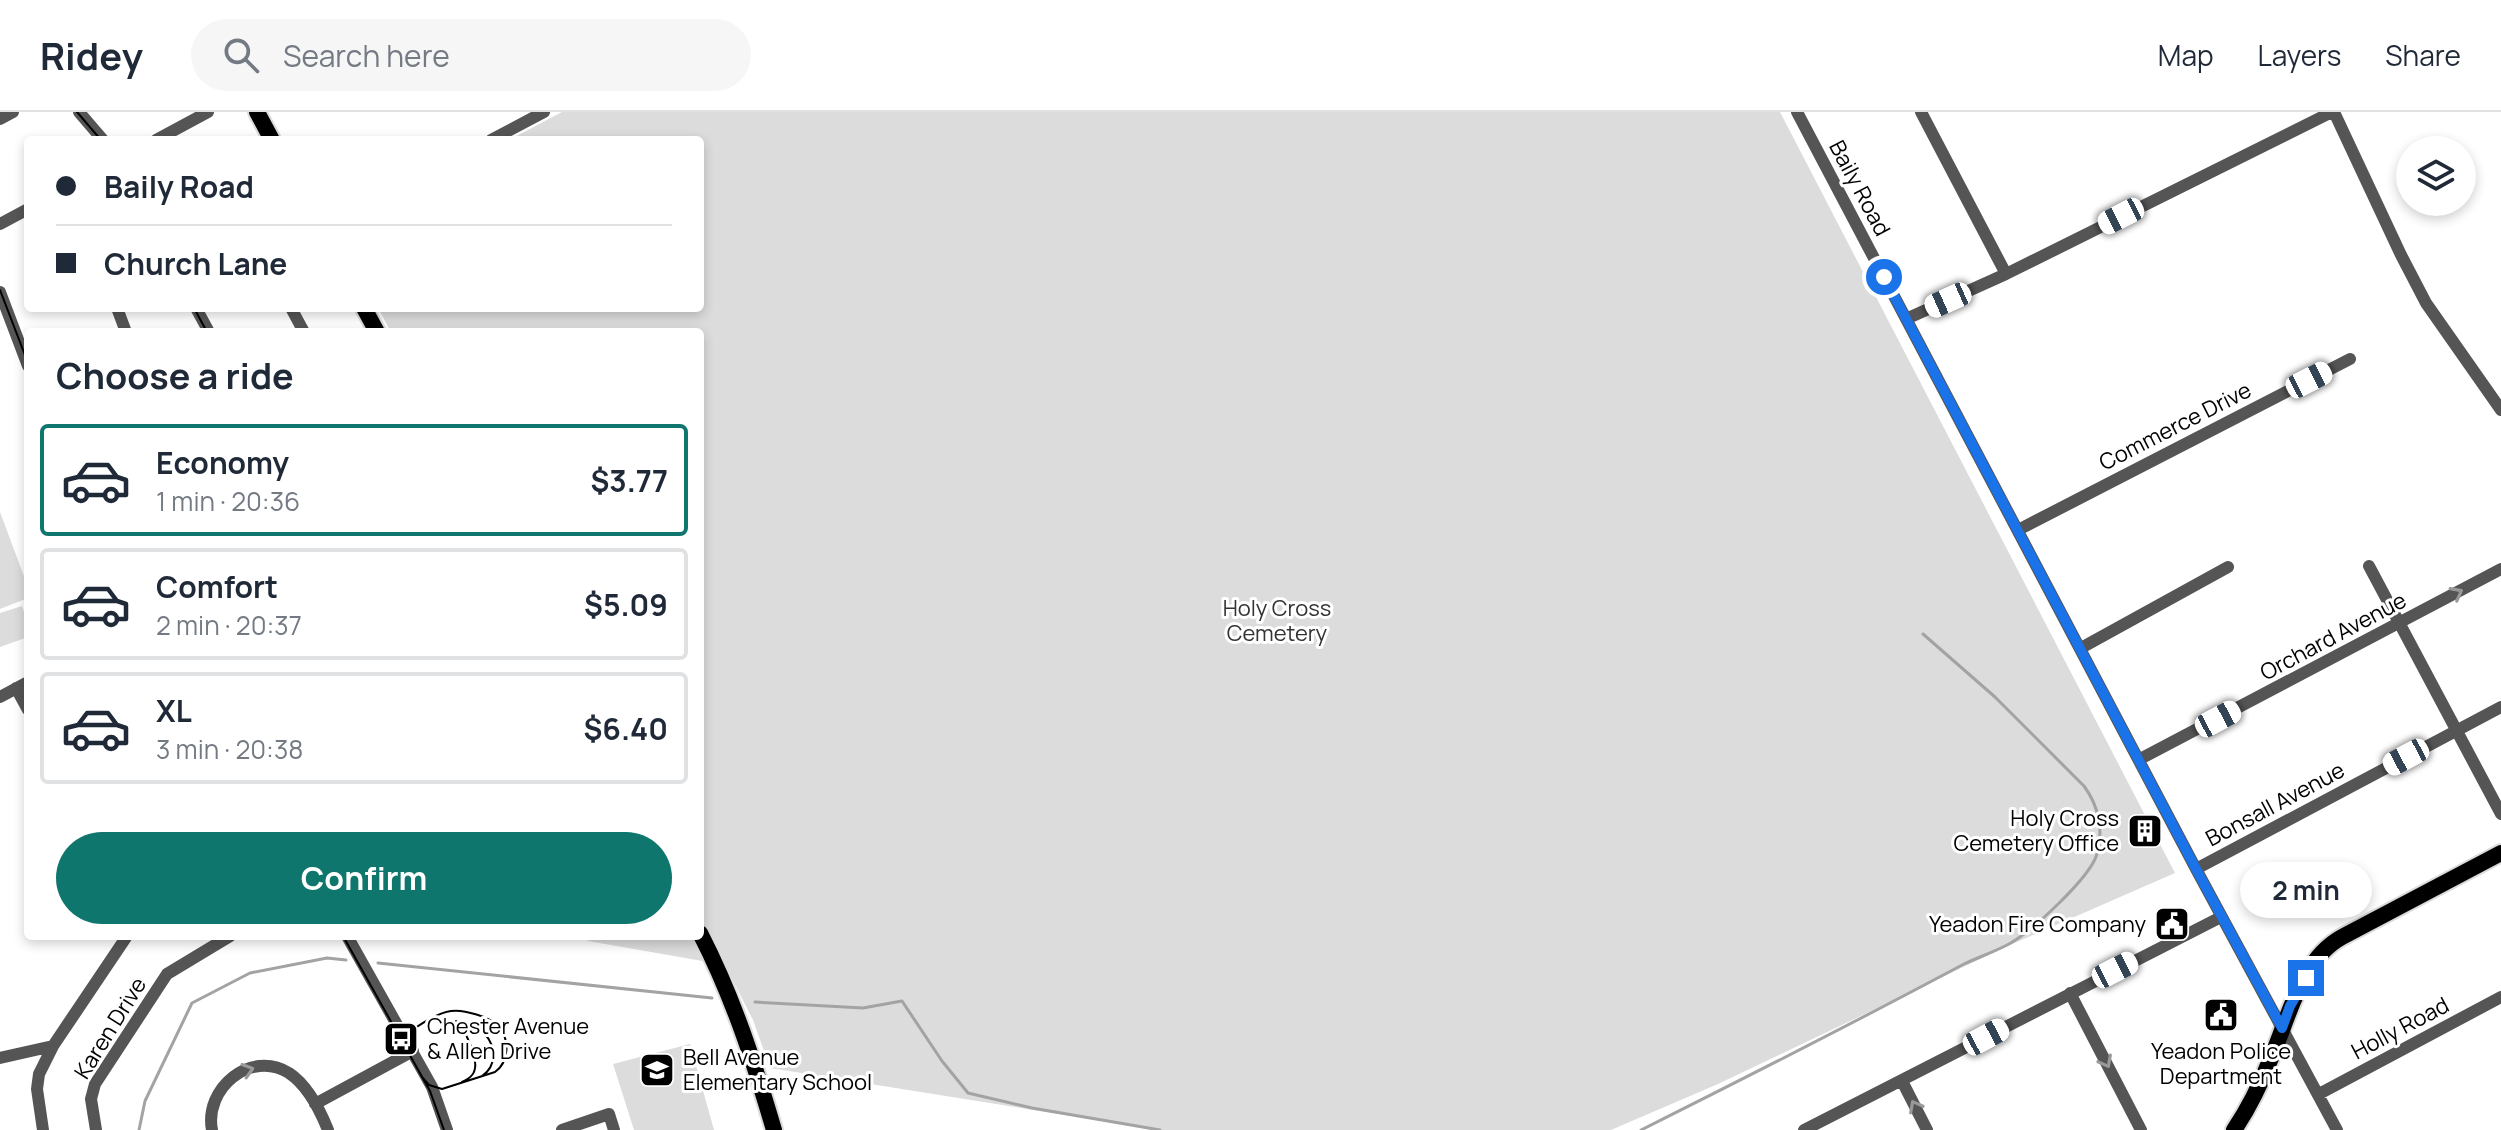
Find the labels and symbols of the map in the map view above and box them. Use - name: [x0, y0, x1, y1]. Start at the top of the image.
- street label: Baily Road: [1822, 135, 1898, 241]
- car: [2094, 194, 2148, 238]
- route start: [1866, 259, 1902, 295]
- car: [1921, 279, 1975, 321]
- car: [2282, 358, 2336, 402]
- street label: Commerce Drive: [2094, 375, 2256, 477]
- street label: Orchard Avenue: [2255, 585, 2411, 687]
- one-way arrow: [2448, 587, 2463, 602]
- park label: Holy Cross Cemetery: [1223, 593, 1331, 648]
- car: [2191, 697, 2245, 741]
- car: [2379, 735, 2433, 779]
- street label: Bonsall Avenue: [2200, 755, 2350, 853]
- place label: Holy Cross Cemetery Office: [1954, 803, 2119, 858]
- building icon: Holy Cross Cemetery Office: [2126, 812, 2164, 850]
- callout: 2 min: [2240, 862, 2372, 918]
- public building icon: Yeadon Fire Company: [2153, 905, 2191, 943]
- place label: Yeadon Fire Company: [1929, 909, 2146, 939]
- car: [2088, 948, 2142, 992]
- route end: [2288, 960, 2324, 996]
- street label: Karen Drive: [67, 971, 153, 1084]
- street label: Holly Road: [2346, 990, 2454, 1066]
- public building icon: Yeadon Police Department: [2202, 996, 2240, 1034]
- place label: Chester Avenue & Allen Drive: [427, 1011, 589, 1066]
- car: [1959, 1015, 2013, 1059]
- bus stop icon: Chester Avenue & Allen Drive: [382, 1020, 420, 1058]
- place label: Yeadon Police Department: [2151, 1036, 2291, 1091]
- place label: Bell Avenue Elementary School: [683, 1042, 872, 1097]
- school or university icon: Bell Avenue Elementary School: [638, 1051, 676, 1089]
- one-way arrow: [2096, 1053, 2111, 1068]
- one-way arrow: [241, 1063, 255, 1079]
- one-way arrow: [1909, 1099, 1924, 1114]

